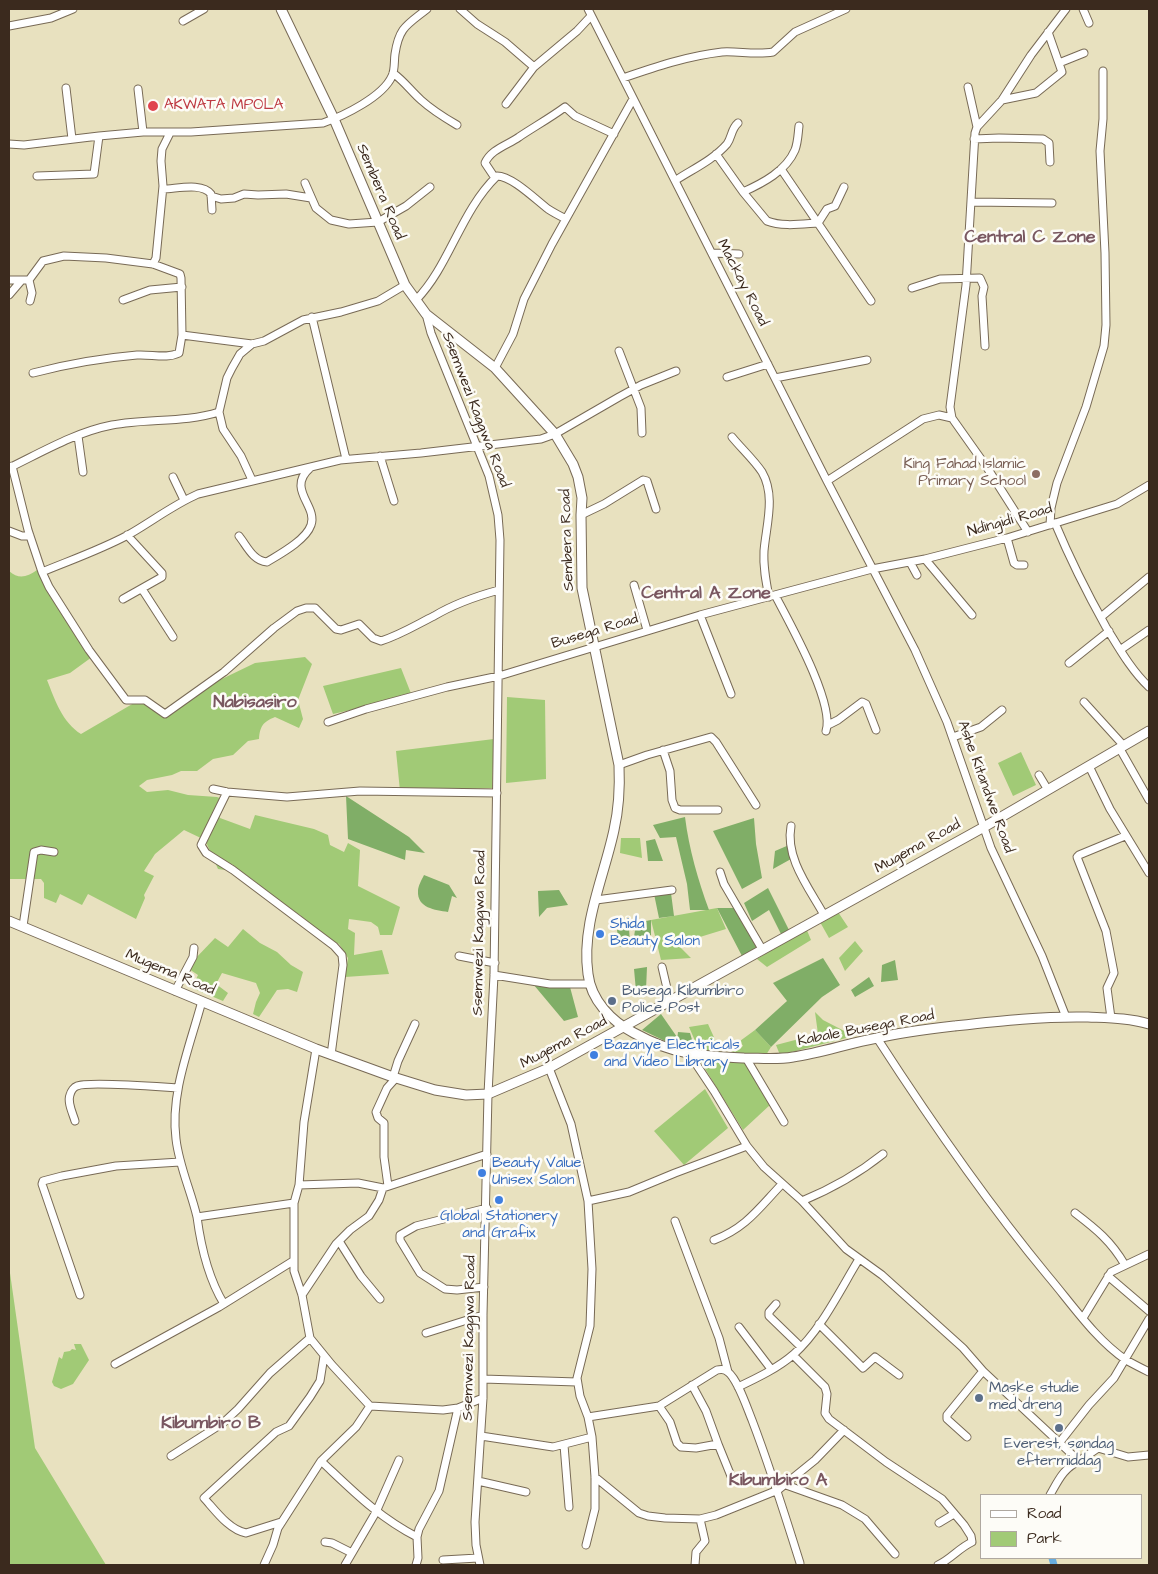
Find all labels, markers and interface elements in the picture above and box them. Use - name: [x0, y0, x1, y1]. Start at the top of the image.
- place label: AKWATA MPOLA: [164, 97, 283, 115]
- marker: AKWATA MPOLA: [146, 99, 160, 113]
- street label: Sembera Road: [352, 141, 408, 243]
- district label: Central C Zone: [965, 227, 1095, 249]
- street label: Mackay Road: [712, 237, 772, 329]
- street label: Ssemwezi Kaggwa Road: [437, 330, 513, 490]
- place label: King Fahad Islamic Primary School: [903, 456, 1026, 491]
- marker: King Fahad Islamic Primary School: [1030, 468, 1042, 480]
- street label: Sembera Road: [557, 489, 579, 591]
- street label: Ndingidi Road: [966, 500, 1054, 542]
- district label: Central A Zone: [641, 583, 771, 605]
- street label: Busega Road: [549, 610, 641, 654]
- district label: Nabisasiro: [213, 692, 297, 714]
- street label: Ashe Kitandwe Road: [953, 718, 1017, 856]
- street label: Mugema Road: [872, 816, 964, 878]
- street label: Ssemwezi Kaggwa Road: [470, 850, 490, 1016]
- place label: Shida Beauty Salon: [610, 916, 700, 951]
- marker: Shida Beauty Salon: [594, 928, 606, 940]
- street label: Mugema Road: [122, 946, 218, 1000]
- place label: Busega Kibumbiro Police Post: [622, 983, 744, 1018]
- marker: Busega Kibumbiro Police Post: [606, 995, 618, 1007]
- street label: Kabale Busega Road: [796, 1007, 936, 1051]
- street label: Mugema Road: [518, 1013, 610, 1073]
- place label: Bazanye Electricals and Video Library: [604, 1037, 740, 1072]
- marker: Bazanye Electricals and Video Library: [588, 1049, 600, 1061]
- place label: Beauty Value Unisex Salon: [492, 1155, 581, 1190]
- marker: Beauty Value Unisex Salon: [476, 1167, 488, 1179]
- marker: Global Stationery and Grafix: [493, 1194, 505, 1206]
- place label: Global Stationery and Grafix: [440, 1208, 558, 1243]
- street label: Ssemwezi Kaggwa Road: [460, 1255, 480, 1421]
- place label: Måske studie med dreng: [989, 1380, 1079, 1415]
- marker: Måske studie med dreng: [973, 1392, 985, 1404]
- district label: Kibumbiro B: [161, 1413, 261, 1435]
- marker: Everest, søndag eftermiddag: [1053, 1422, 1065, 1434]
- place label: Everest, søndag eftermiddag: [1004, 1436, 1114, 1471]
- district label: Kibumbiro A: [729, 1470, 827, 1492]
- legend: [980, 1494, 1143, 1559]
- text: Road: [1027, 1503, 1061, 1524]
- text: Park: [1027, 1528, 1062, 1549]

